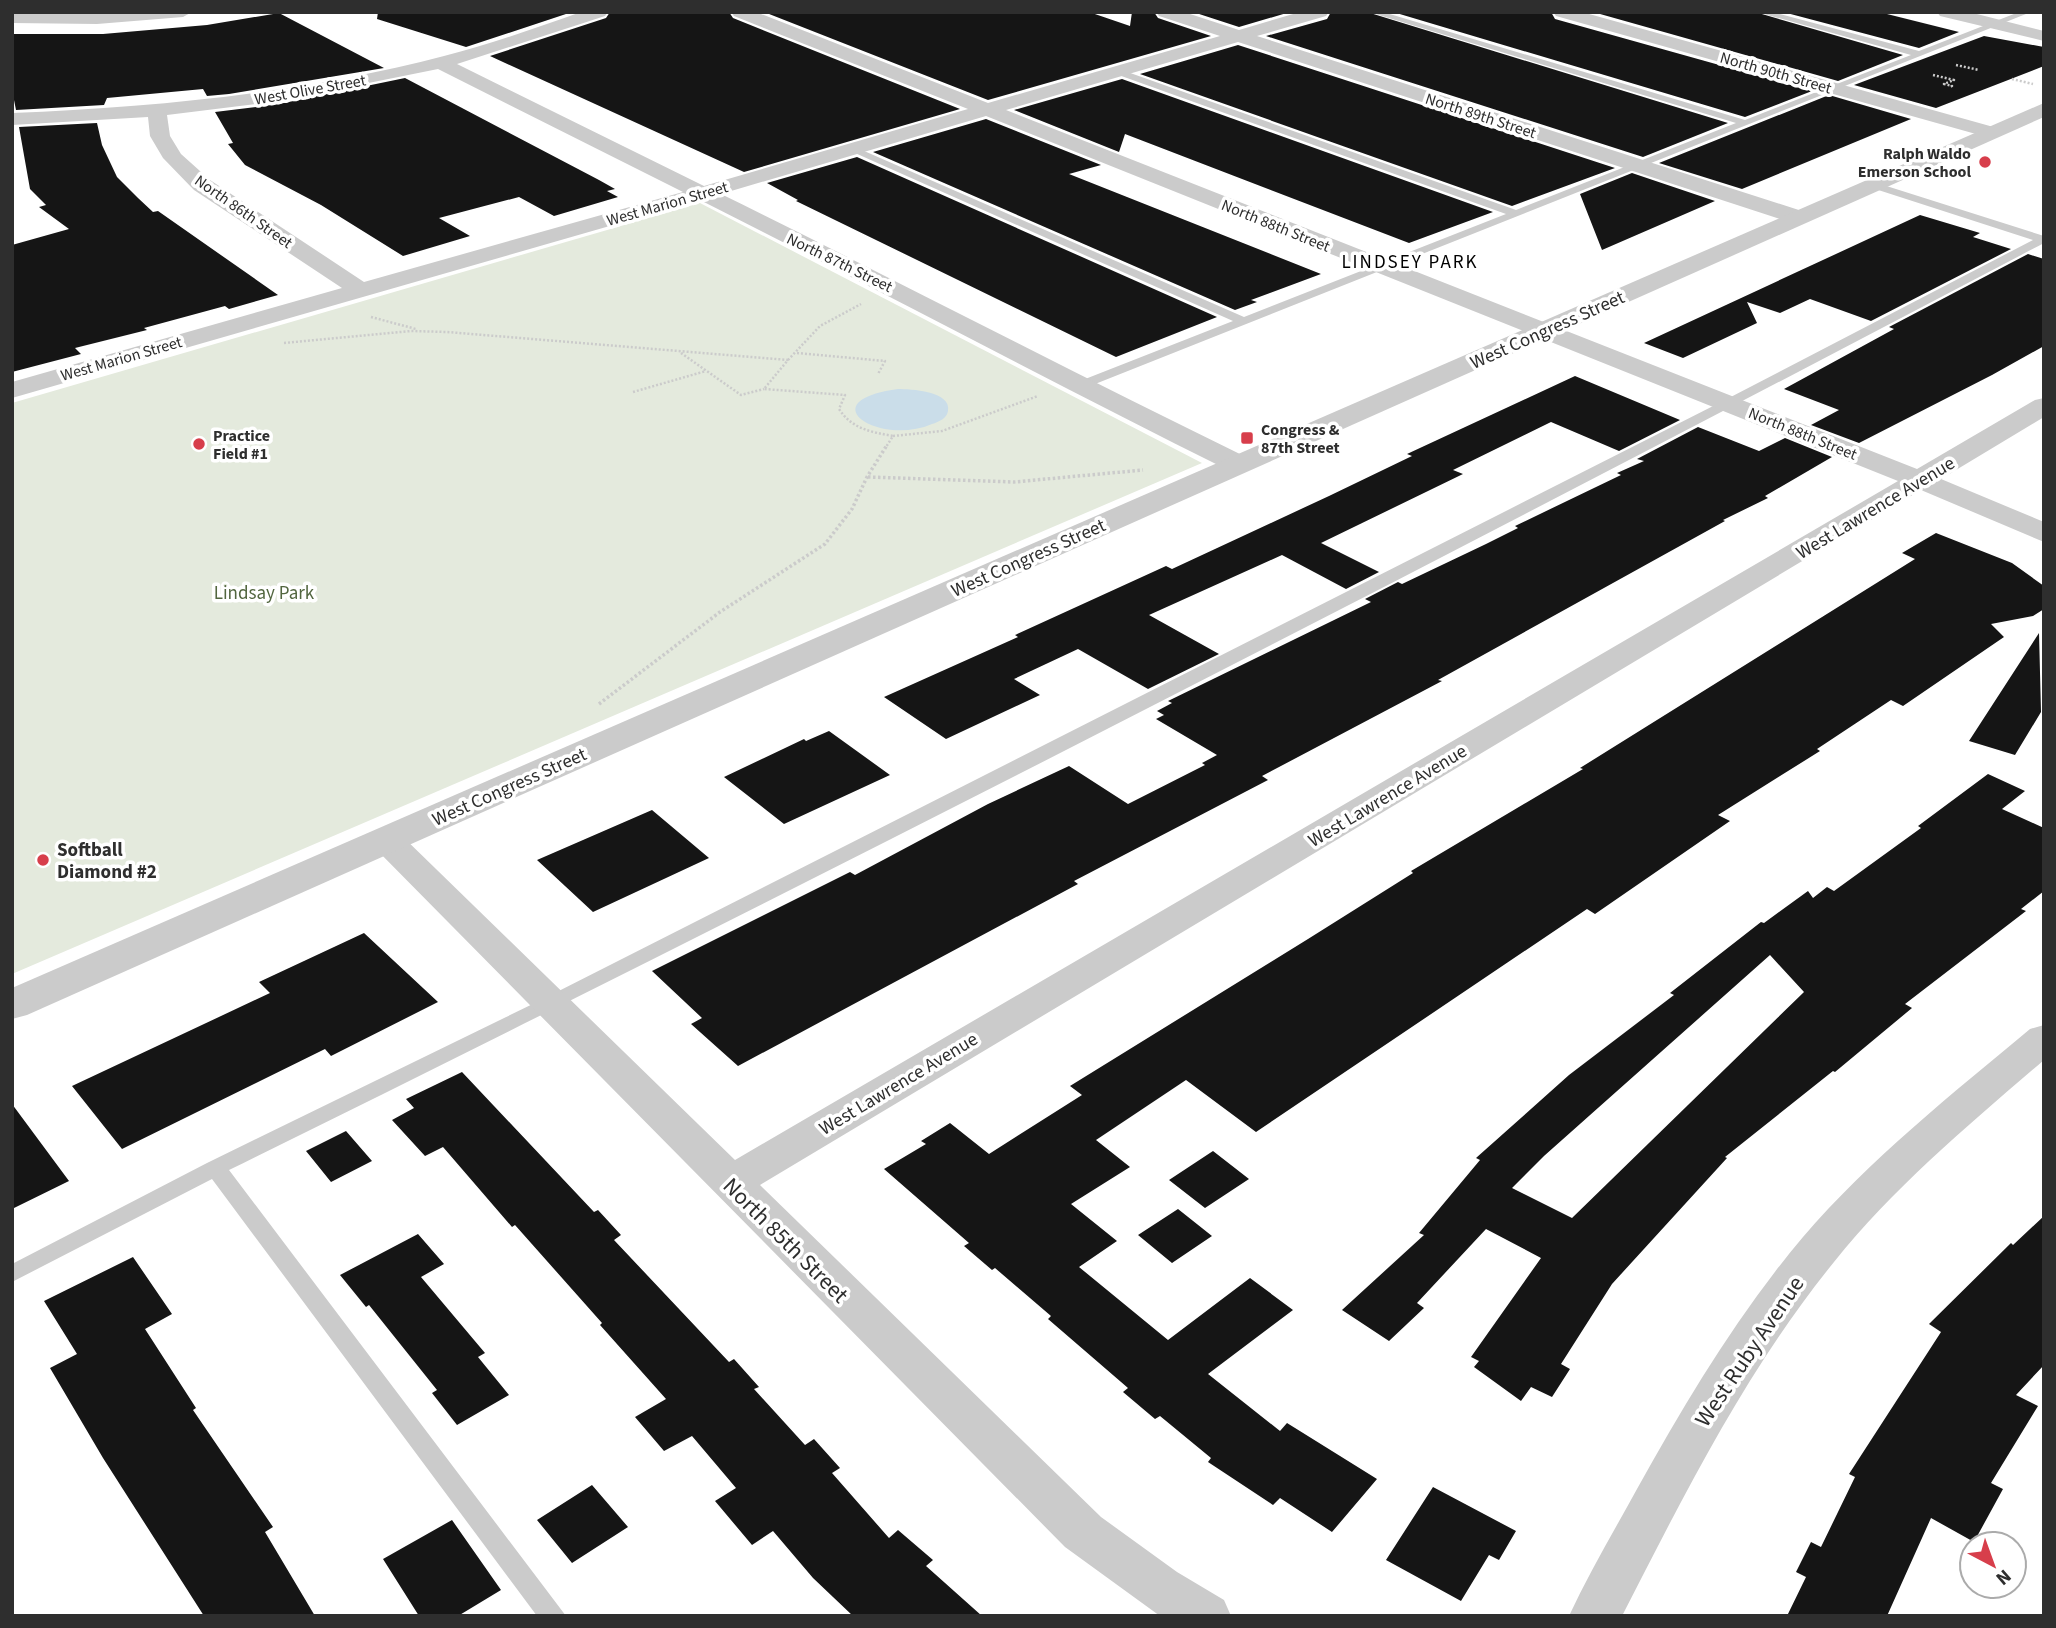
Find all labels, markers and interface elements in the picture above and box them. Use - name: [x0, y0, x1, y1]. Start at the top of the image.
- street label: North 90th Street: [1717, 47, 1835, 100]
- street label: West Olive Street: [253, 69, 368, 111]
- street label: North 89th Street: [1423, 88, 1539, 144]
- place label: Ralph Waldo Emerson School: [1858, 143, 1971, 183]
- marker: Ralph Waldo Emerson School: [1977, 154, 1993, 170]
- street label: North 86th Street: [190, 170, 297, 254]
- street label: West Marion Street: [604, 176, 731, 232]
- street label: North 88th Street: [1218, 194, 1334, 258]
- street label: North 87th Street: [783, 228, 897, 298]
- district label: LINDSEY PARK: [1341, 249, 1479, 276]
- street label: West Congress Street: [1466, 284, 1630, 377]
- street label: West Marion Street: [58, 331, 185, 387]
- street label: North 88th Street: [1745, 402, 1861, 466]
- place label: Congress & 87th Street: [1261, 419, 1340, 459]
- place label: Practice Field #1: [213, 425, 270, 465]
- marker: Congress & 87th Street: [1239, 430, 1255, 446]
- marker: Practice Field #1: [191, 436, 207, 452]
- street label: West Lawrence Avenue: [1791, 450, 1960, 566]
- street label: West Congress Street: [947, 512, 1111, 605]
- park label: Lindsay Park: [214, 580, 315, 607]
- street label: West Lawrence Avenue: [1303, 738, 1472, 854]
- street label: West Congress Street: [428, 741, 592, 834]
- place label: Softball Diamond #2: [57, 837, 157, 886]
- marker: Softball Diamond #2: [35, 852, 51, 868]
- street label: West Lawrence Avenue: [814, 1026, 983, 1142]
- street label: North 85th Street: [715, 1170, 856, 1311]
- street label: West Ruby Avenue: [1687, 1269, 1812, 1433]
- north arrow: [1958, 1530, 2028, 1600]
- text: N: [1990, 1562, 2017, 1591]

